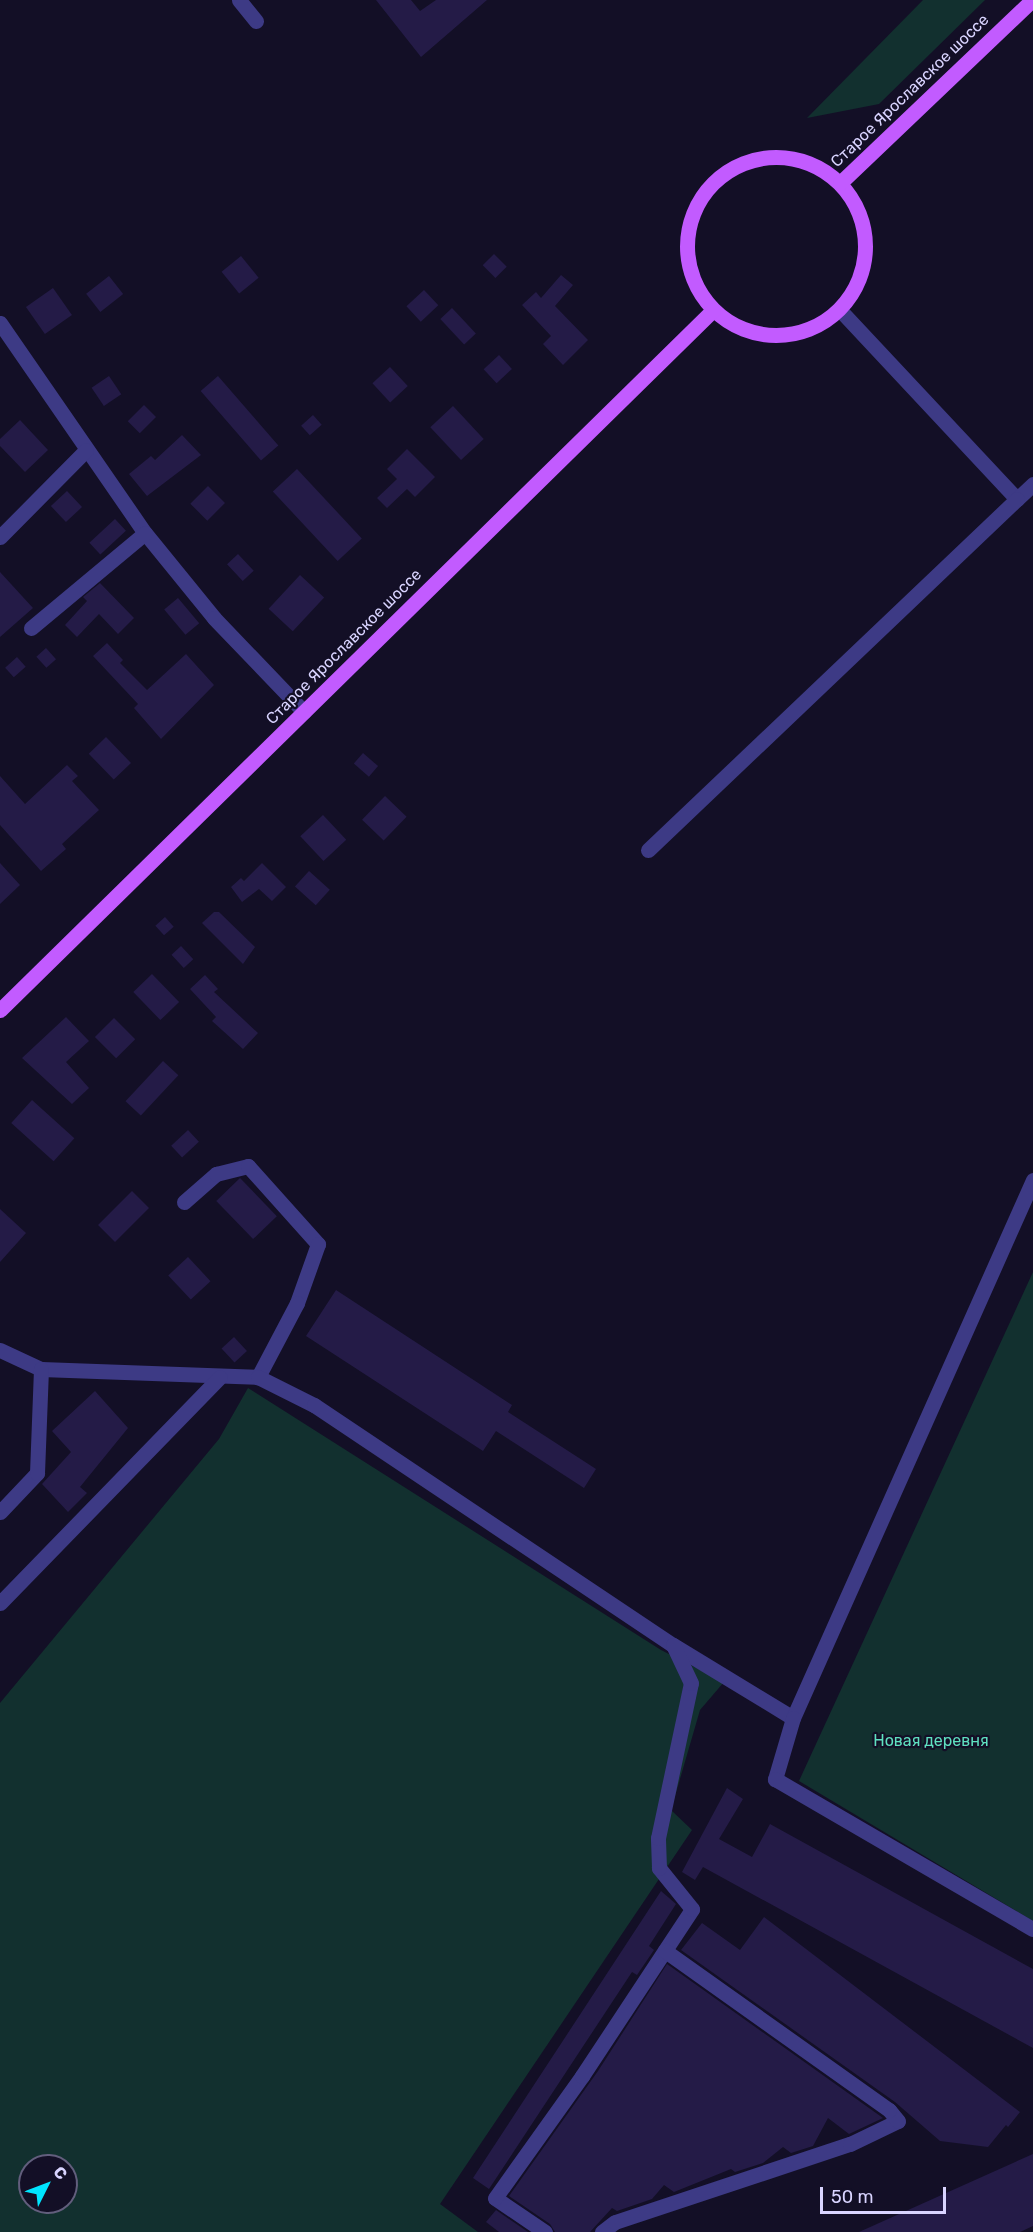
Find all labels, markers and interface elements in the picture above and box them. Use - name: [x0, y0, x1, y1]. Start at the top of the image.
- street label: Старое Ярославское шоссе: [827, 10, 993, 172]
- street label: Старое Ярославское шоссе: [262, 565, 426, 729]
- park label: Новая деревня: [873, 1731, 989, 1751]
- north arrow: [18, 2154, 78, 2214]
- text: С: [49, 2162, 71, 2183]
- scale bar: [823, 2175, 949, 2213]
- text: 50 m: [831, 2186, 874, 2208]

